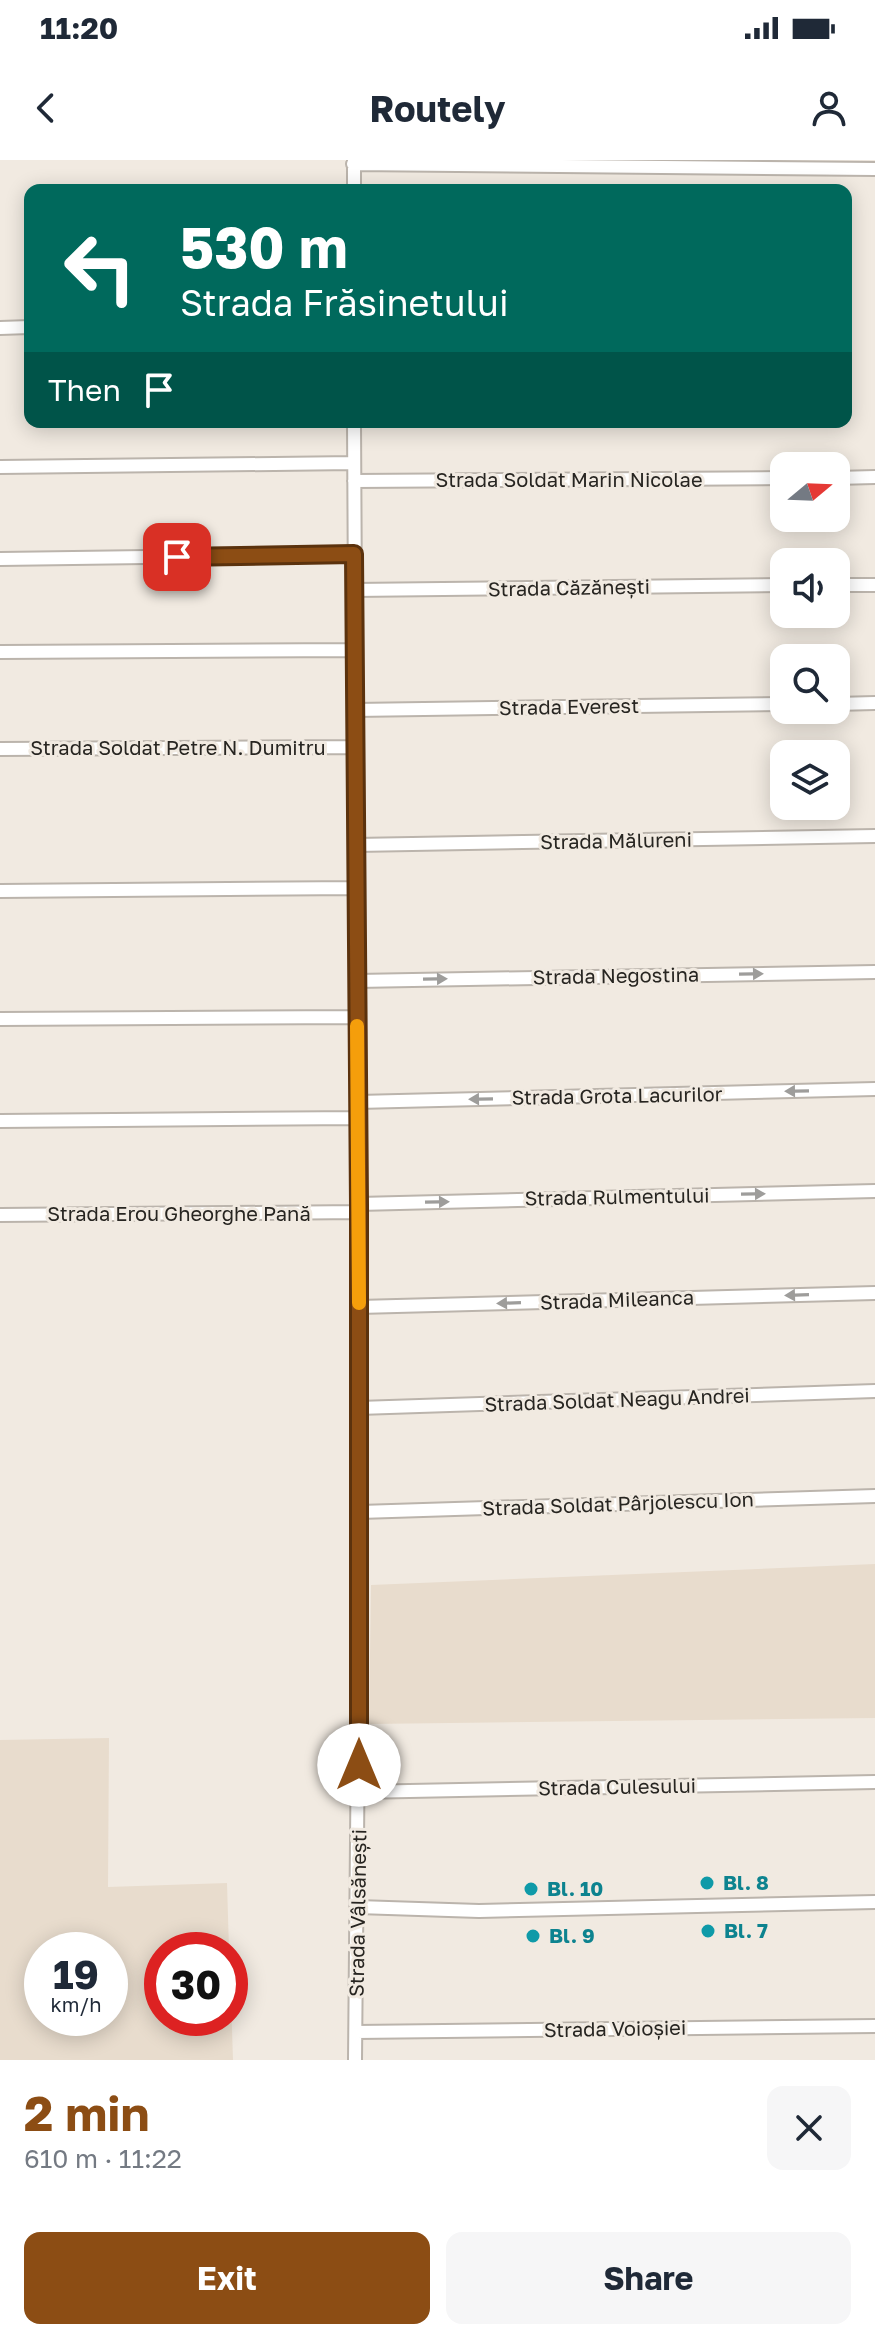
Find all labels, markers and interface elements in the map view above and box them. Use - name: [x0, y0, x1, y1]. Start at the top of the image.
- text: 11:20: [40, 10, 118, 46]
- icon: back: [24, 86, 68, 130]
- icon: person: [807, 86, 851, 130]
- text: Routely: [369, 87, 506, 130]
- text: 530 m: [180, 213, 348, 280]
- icon: left: [48, 216, 152, 320]
- text: Strada Frăsinetului: [180, 281, 509, 324]
- icon: arrive: [137, 368, 181, 412]
- text: Then: [48, 372, 121, 408]
- north arrow: [770, 452, 850, 532]
- map controls: [770, 452, 850, 820]
- street label: Strada Soldat Marin Nicolae: [435, 467, 703, 491]
- pin: [143, 523, 211, 591]
- icon: arrive: [155, 535, 199, 579]
- button: sound: [770, 548, 850, 628]
- street label: Strada Căzănești: [488, 574, 650, 601]
- button: search: [770, 644, 850, 724]
- street label: Strada Everest: [499, 693, 639, 719]
- street label: Strada Soldat Petre N. Dumitru: [30, 735, 326, 759]
- button: layers: [770, 740, 850, 820]
- street label: Strada Mălureni: [540, 827, 692, 853]
- street label: Strada Negostina: [533, 962, 699, 988]
- one-way arrow: [739, 968, 764, 981]
- one-way arrow: [423, 973, 448, 986]
- street label: Strada Grota Lacurilor: [511, 1081, 723, 1109]
- one-way arrow: [784, 1085, 809, 1098]
- one-way arrow: [468, 1093, 493, 1105]
- street label: Strada Rulmentului: [524, 1182, 710, 1210]
- one-way arrow: [741, 1188, 766, 1200]
- one-way arrow: [425, 1195, 450, 1208]
- street label: Strada Erou Gheorghe Pană: [47, 1201, 311, 1225]
- street label: Strada Mileanca: [540, 1284, 694, 1314]
- one-way arrow: [784, 1289, 809, 1302]
- one-way arrow: [496, 1297, 521, 1309]
- street label: Strada Soldat Neagu Andrei: [484, 1382, 750, 1416]
- street label: Strada Soldat Pârjolescu Ion: [482, 1486, 754, 1520]
- position arrow: [317, 1723, 401, 1807]
- street label: Strada Culesului: [538, 1773, 696, 1799]
- street label: Strada Vâlsănești: [344, 1829, 371, 1997]
- place label: Bl. 8: [723, 1870, 769, 1894]
- marker: Bl. 8: [698, 1874, 716, 1892]
- place label: Bl. 10: [547, 1876, 603, 1900]
- marker: Bl. 10: [522, 1880, 540, 1898]
- place label: Bl. 7: [724, 1918, 768, 1942]
- marker: Bl. 7: [699, 1922, 717, 1940]
- place label: Bl. 9: [549, 1923, 595, 1947]
- marker: Bl. 9: [524, 1927, 542, 1945]
- speed limit sign: 30: [144, 1932, 248, 2036]
- text: 19: [53, 1950, 99, 1998]
- text: km/h: [51, 1992, 101, 2016]
- street label: Strada Voioșiei: [544, 2015, 686, 2042]
- text: 2 min: [24, 2084, 149, 2142]
- button: close: [767, 2086, 851, 2170]
- text: 610 m · 11:22: [24, 2143, 182, 2174]
- button: Exit: [24, 2232, 430, 2324]
- button: Share: [446, 2232, 851, 2324]

